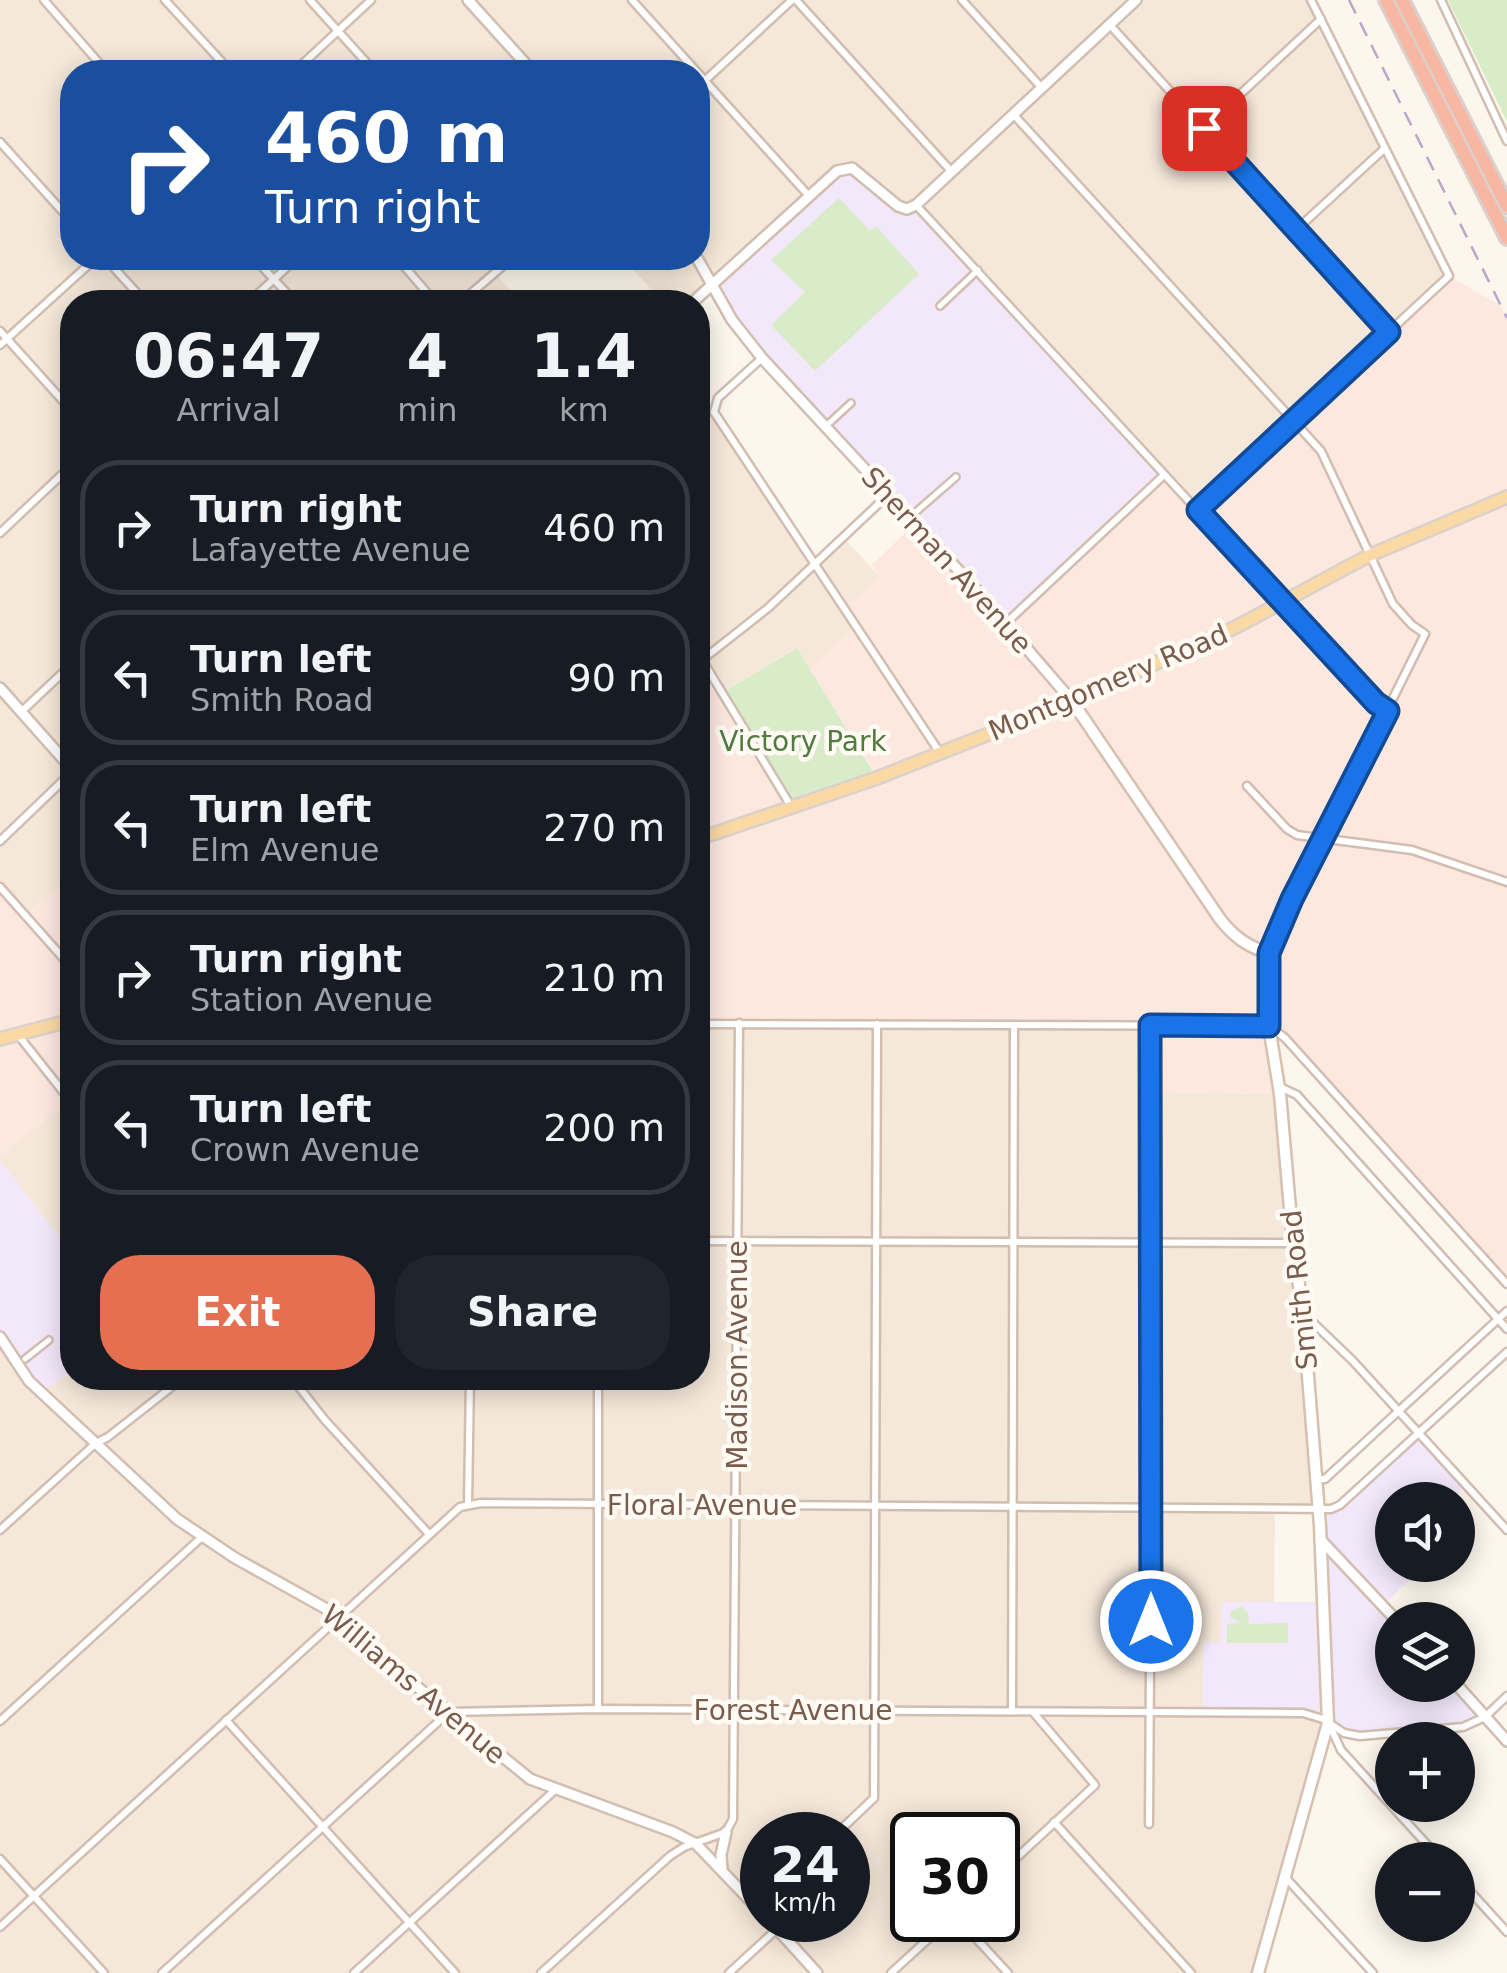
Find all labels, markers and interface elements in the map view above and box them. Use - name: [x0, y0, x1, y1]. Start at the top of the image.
- pin: [1162, 86, 1247, 171]
- text: 460 m: [265, 97, 508, 179]
- icon: right: [100, 100, 230, 230]
- icon: arrive: [1177, 101, 1232, 156]
- text: Turn right: [265, 181, 480, 234]
- text: 06:47: [133, 321, 324, 391]
- text: 4: [406, 321, 448, 391]
- text: 1.4: [531, 321, 637, 391]
- text: Arrival: [177, 391, 281, 429]
- text: min: [397, 391, 458, 429]
- text: km: [559, 391, 609, 429]
- street label: Sherman Avenue: [854, 461, 1039, 660]
- text: Turn right: [190, 487, 402, 531]
- icon: right: [105, 500, 160, 555]
- text: 460 m: [543, 506, 665, 550]
- text: Lafayette Avenue: [190, 531, 471, 569]
- street label: Montgomery Road: [984, 617, 1233, 748]
- text: Turn left: [190, 637, 371, 681]
- icon: left: [105, 650, 160, 705]
- text: 90 m: [568, 656, 665, 700]
- text: Smith Road: [190, 681, 374, 719]
- park label: Victory Park: [719, 725, 887, 758]
- text: Turn left: [190, 787, 371, 831]
- icon: left: [105, 800, 160, 855]
- text: 270 m: [543, 806, 665, 850]
- text: Elm Avenue: [190, 831, 379, 869]
- text: Turn right: [190, 937, 402, 981]
- icon: right: [105, 950, 160, 1005]
- text: 210 m: [543, 956, 665, 1000]
- text: Station Avenue: [190, 981, 433, 1019]
- text: Turn left: [190, 1087, 371, 1131]
- icon: left: [105, 1100, 160, 1155]
- text: 200 m: [543, 1106, 665, 1150]
- text: Crown Avenue: [190, 1131, 420, 1169]
- street label: Smith Road: [1275, 1208, 1324, 1372]
- street label: Madison Avenue: [721, 1240, 754, 1470]
- button: Exit: [100, 1255, 375, 1370]
- button: Share: [395, 1255, 670, 1370]
- map controls: [1375, 1482, 1475, 1942]
- button: sound: [1375, 1482, 1475, 1582]
- street label: Floral Avenue: [607, 1489, 797, 1522]
- position arrow: [1099, 1569, 1203, 1673]
- street label: Williams Avenue: [315, 1598, 512, 1771]
- button: layers: [1375, 1602, 1475, 1702]
- street label: Forest Avenue: [694, 1694, 892, 1727]
- button: +: [1375, 1722, 1475, 1822]
- speed limit sign: 30: [890, 1812, 1020, 1942]
- text: 24: [770, 1836, 840, 1894]
- button: −: [1375, 1842, 1475, 1942]
- text: km/h: [773, 1888, 837, 1917]

